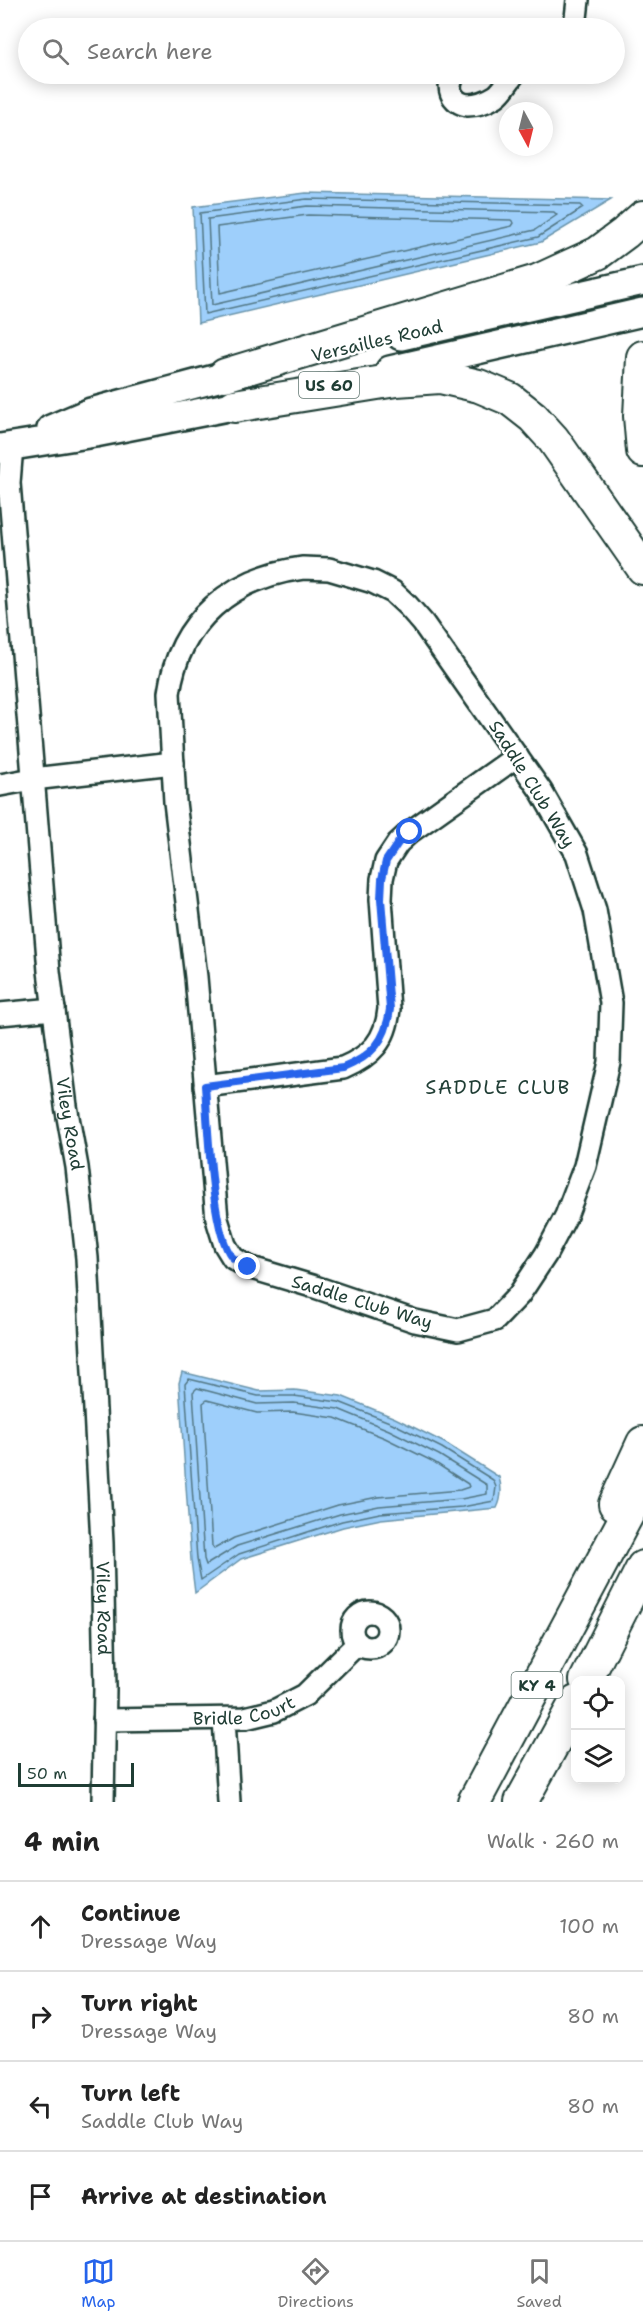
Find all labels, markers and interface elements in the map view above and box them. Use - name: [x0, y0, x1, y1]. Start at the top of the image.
- search box: [18, 18, 625, 84]
- icon: search: [39, 35, 72, 68]
- text: Search here: [87, 37, 213, 66]
- north arrow: [499, 102, 553, 156]
- street label: Versailles Road: [309, 314, 445, 368]
- road number: US 60: [299, 372, 359, 398]
- street label: Saddle Club Way: [483, 716, 581, 852]
- route start: [396, 818, 422, 844]
- district label: SADDLE CLUB: [425, 1074, 571, 1100]
- street label: Viley Road: [50, 1076, 89, 1172]
- route end: [234, 1253, 260, 1279]
- street label: Saddle Club Way: [289, 1269, 435, 1335]
- street label: Viley Road: [90, 1561, 116, 1656]
- road number: KY 4: [512, 1672, 562, 1698]
- map controls: [571, 1676, 625, 1784]
- button: locate: [571, 1676, 625, 1730]
- street label: Bridle Court: [193, 1690, 299, 1731]
- button: layers: [571, 1730, 625, 1784]
- scale bar: [18, 1760, 134, 1788]
- text: 50 m: [27, 1763, 67, 1784]
- text: 4 min: [24, 1824, 100, 1859]
- text: Walk · 260 m: [487, 1828, 619, 1854]
- text: Continue: [81, 1899, 181, 1928]
- icon: ahead: [24, 1910, 57, 1943]
- text: 100 m: [559, 1913, 619, 1939]
- text: Dressage Way: [81, 1928, 217, 1954]
- text: Turn right: [81, 1989, 198, 2018]
- icon: right: [24, 2000, 57, 2033]
- text: 80 m: [567, 2003, 619, 2029]
- text: Dressage Way: [81, 2018, 217, 2044]
- text: Turn left: [81, 2079, 180, 2108]
- icon: left: [24, 2090, 57, 2123]
- text: 80 m: [567, 2093, 619, 2119]
- text: Saddle Club Way: [81, 2108, 243, 2134]
- icon: arrive: [24, 2180, 57, 2213]
- text: Arrive at destination: [81, 2182, 327, 2211]
- tab: Map: [81, 2255, 115, 2312]
- tab: Directions: [278, 2255, 354, 2312]
- tab: Saved: [516, 2255, 562, 2312]

